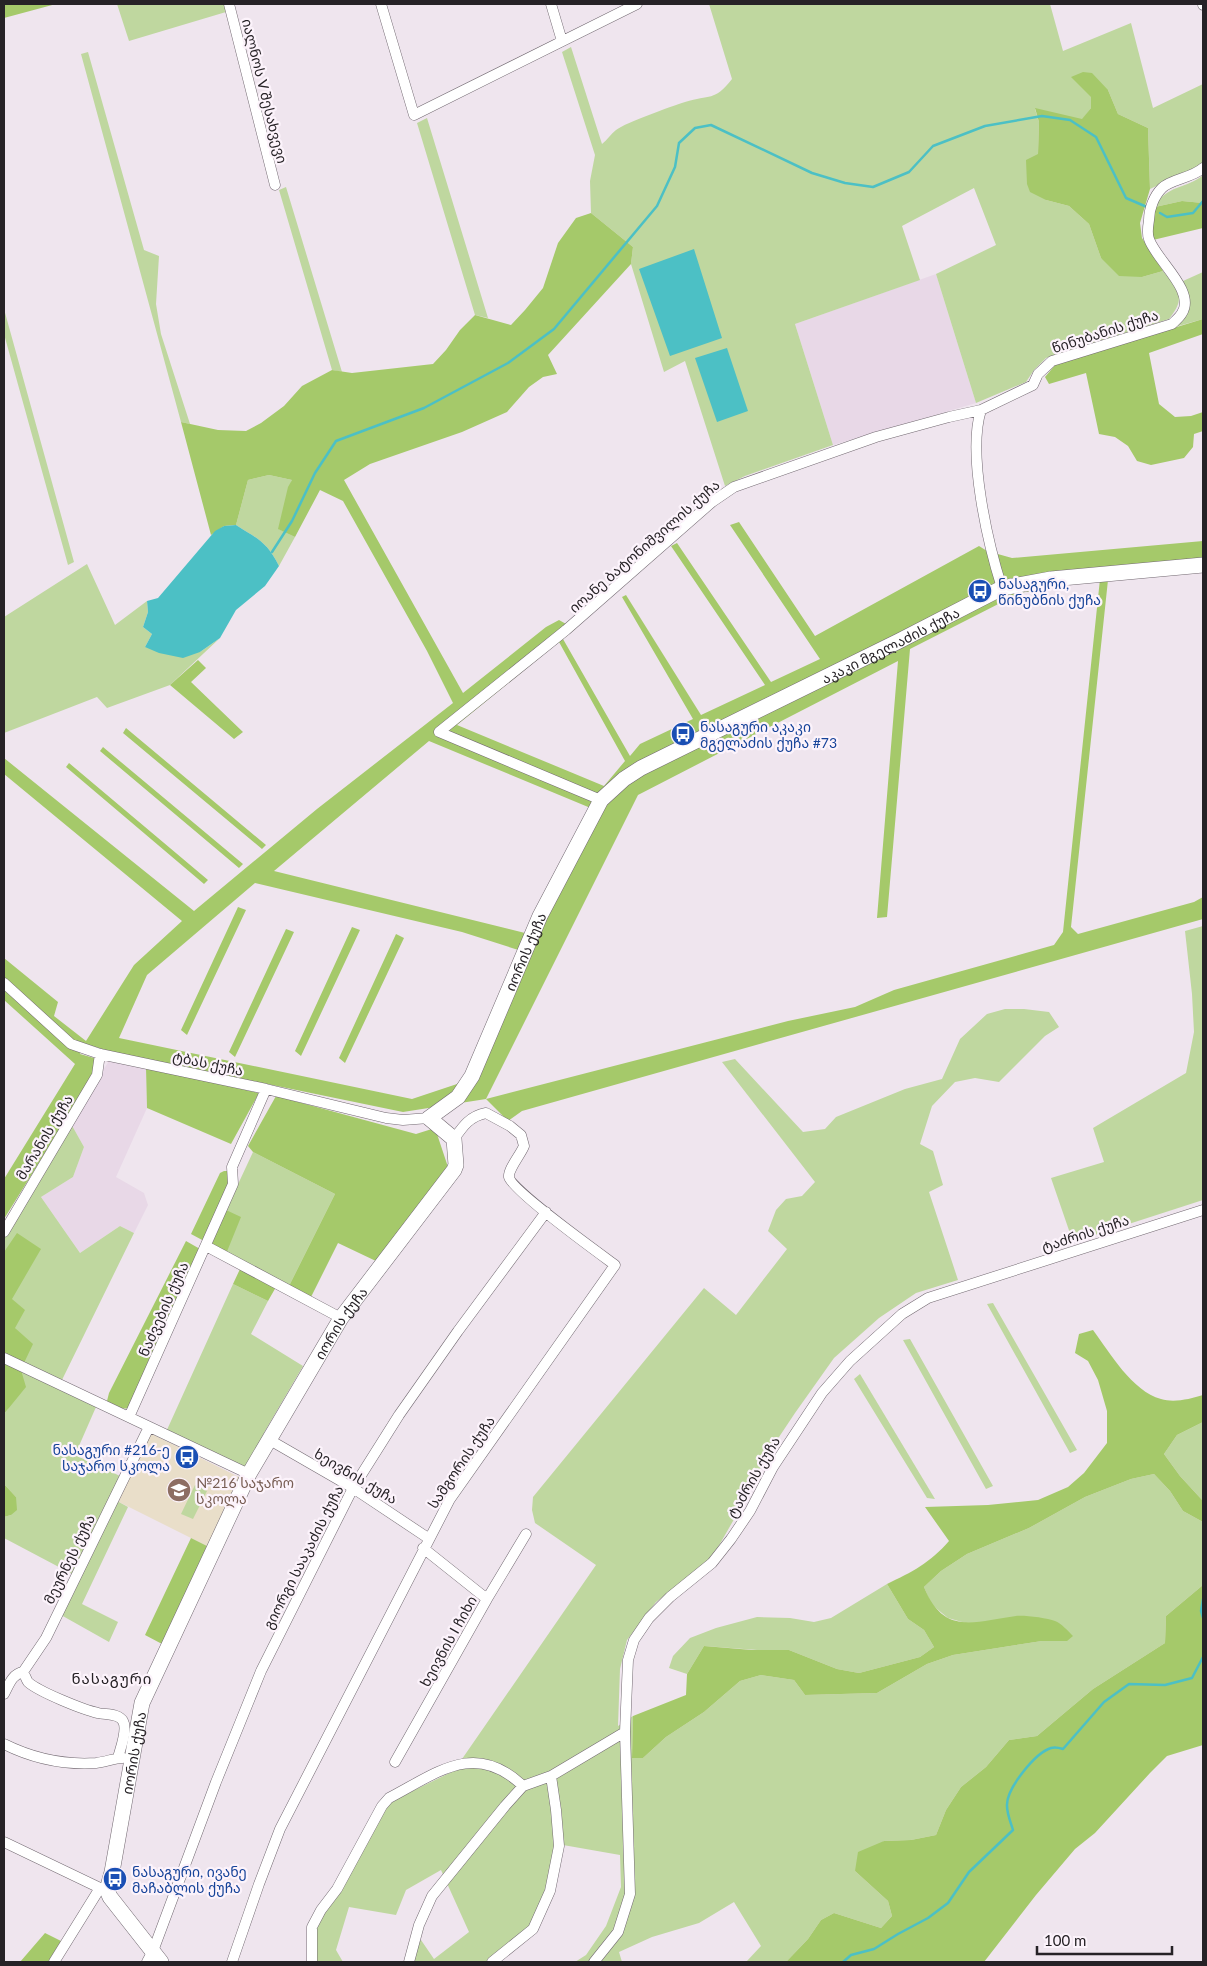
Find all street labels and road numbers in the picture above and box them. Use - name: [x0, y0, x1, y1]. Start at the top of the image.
- street label: იალნოს V შესახვევი: [238, 17, 291, 165]
- street label: წინუბანის ქუჩა: [1050, 306, 1161, 357]
- street label: იოანე ბატონიშვილის ქუჩა: [565, 476, 723, 617]
- street label: აკაკი მგელაძის ქუჩა: [818, 603, 962, 686]
- street label: იორის ქუჩა: [501, 910, 549, 993]
- street label: ტბას ქუჩა: [171, 1047, 245, 1080]
- street label: მარანის ქუჩა: [12, 1091, 77, 1183]
- street label: ტაძრის ქუჩა: [1039, 1211, 1131, 1256]
- street label: ნაძვების ქუჩა: [134, 1259, 192, 1359]
- street label: იორის ქუჩა: [310, 1283, 370, 1362]
- street label: სამგორის ქუჩა: [424, 1413, 499, 1512]
- street label: ტაძრის ქუჩა: [723, 1433, 784, 1521]
- street label: ხეივნის ქუჩა: [311, 1445, 400, 1508]
- street label: გიორგი სააკაძის ქუჩა: [259, 1482, 348, 1632]
- street label: მეურნეს ქუჩა: [40, 1512, 99, 1607]
- street label: ხეივნის I ჩიხი: [416, 1593, 481, 1690]
- street label: იორის ქუჩა: [118, 1710, 149, 1795]

